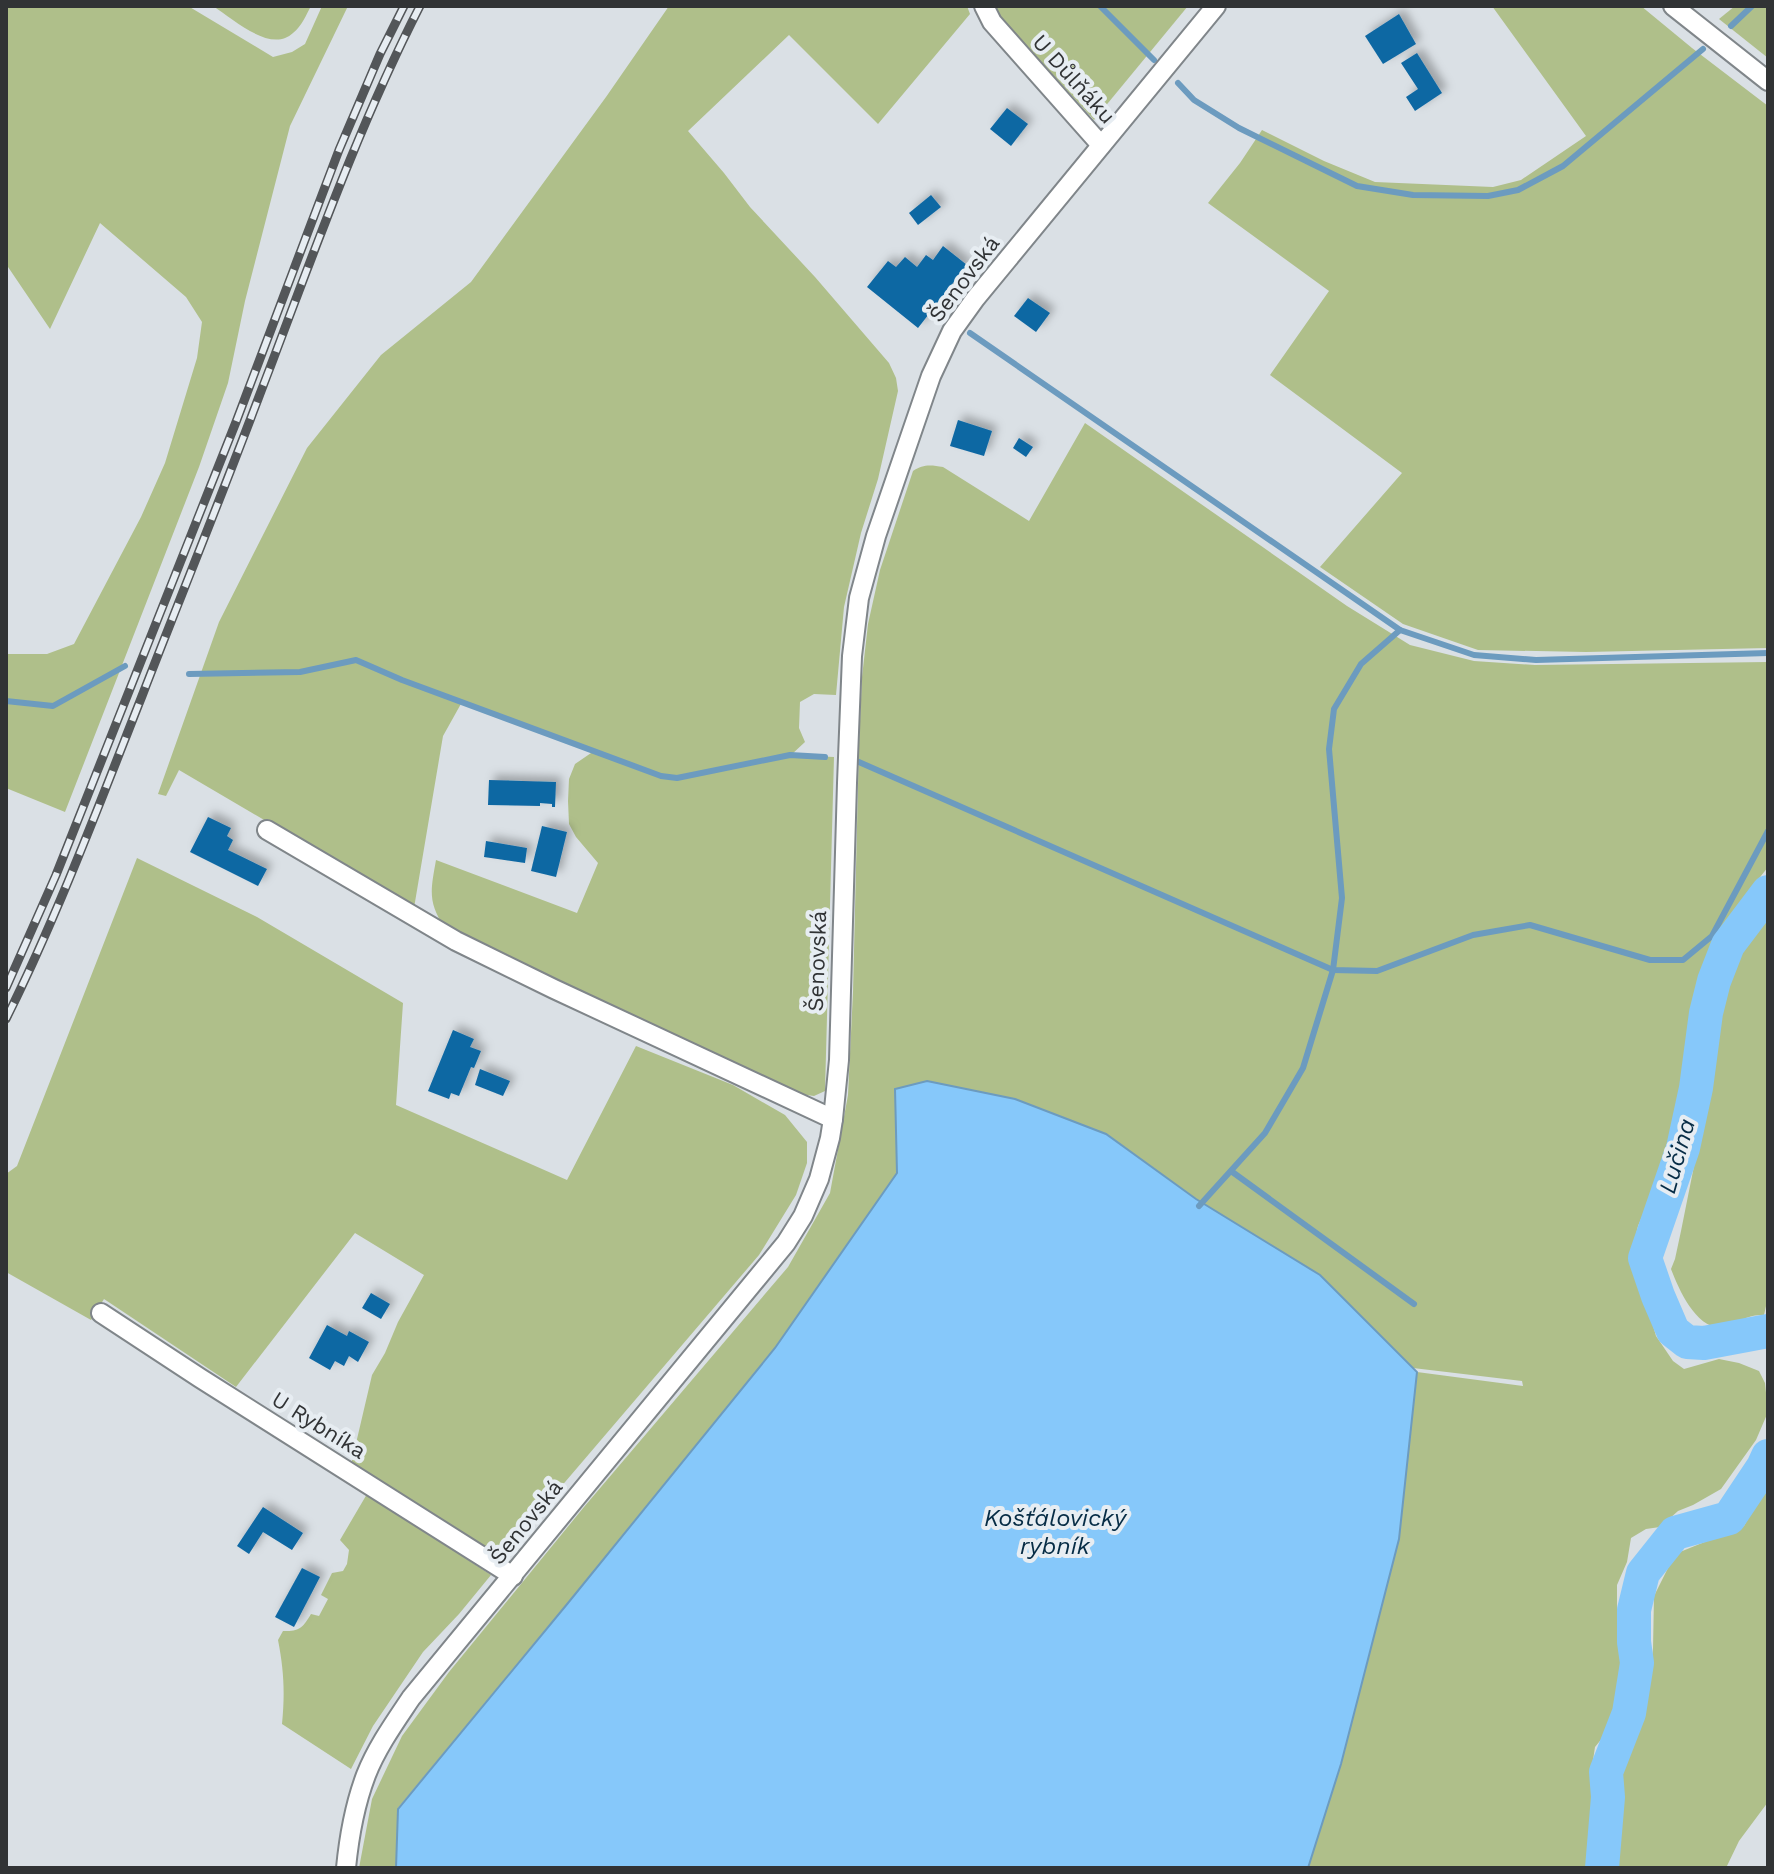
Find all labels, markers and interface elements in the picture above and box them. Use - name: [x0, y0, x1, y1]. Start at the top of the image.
- street label: U Důlňáku: [1027, 29, 1121, 129]
- street label: Šenovská: [924, 231, 1004, 327]
- street label: Šenovská: [803, 910, 831, 1012]
- water label: Lučina: [1653, 1115, 1701, 1197]
- street label: U Rybníka: [267, 1386, 371, 1464]
- street label: Šenovská: [484, 1475, 568, 1569]
- water label: Košťálovický rybník: [984, 1504, 1128, 1560]

